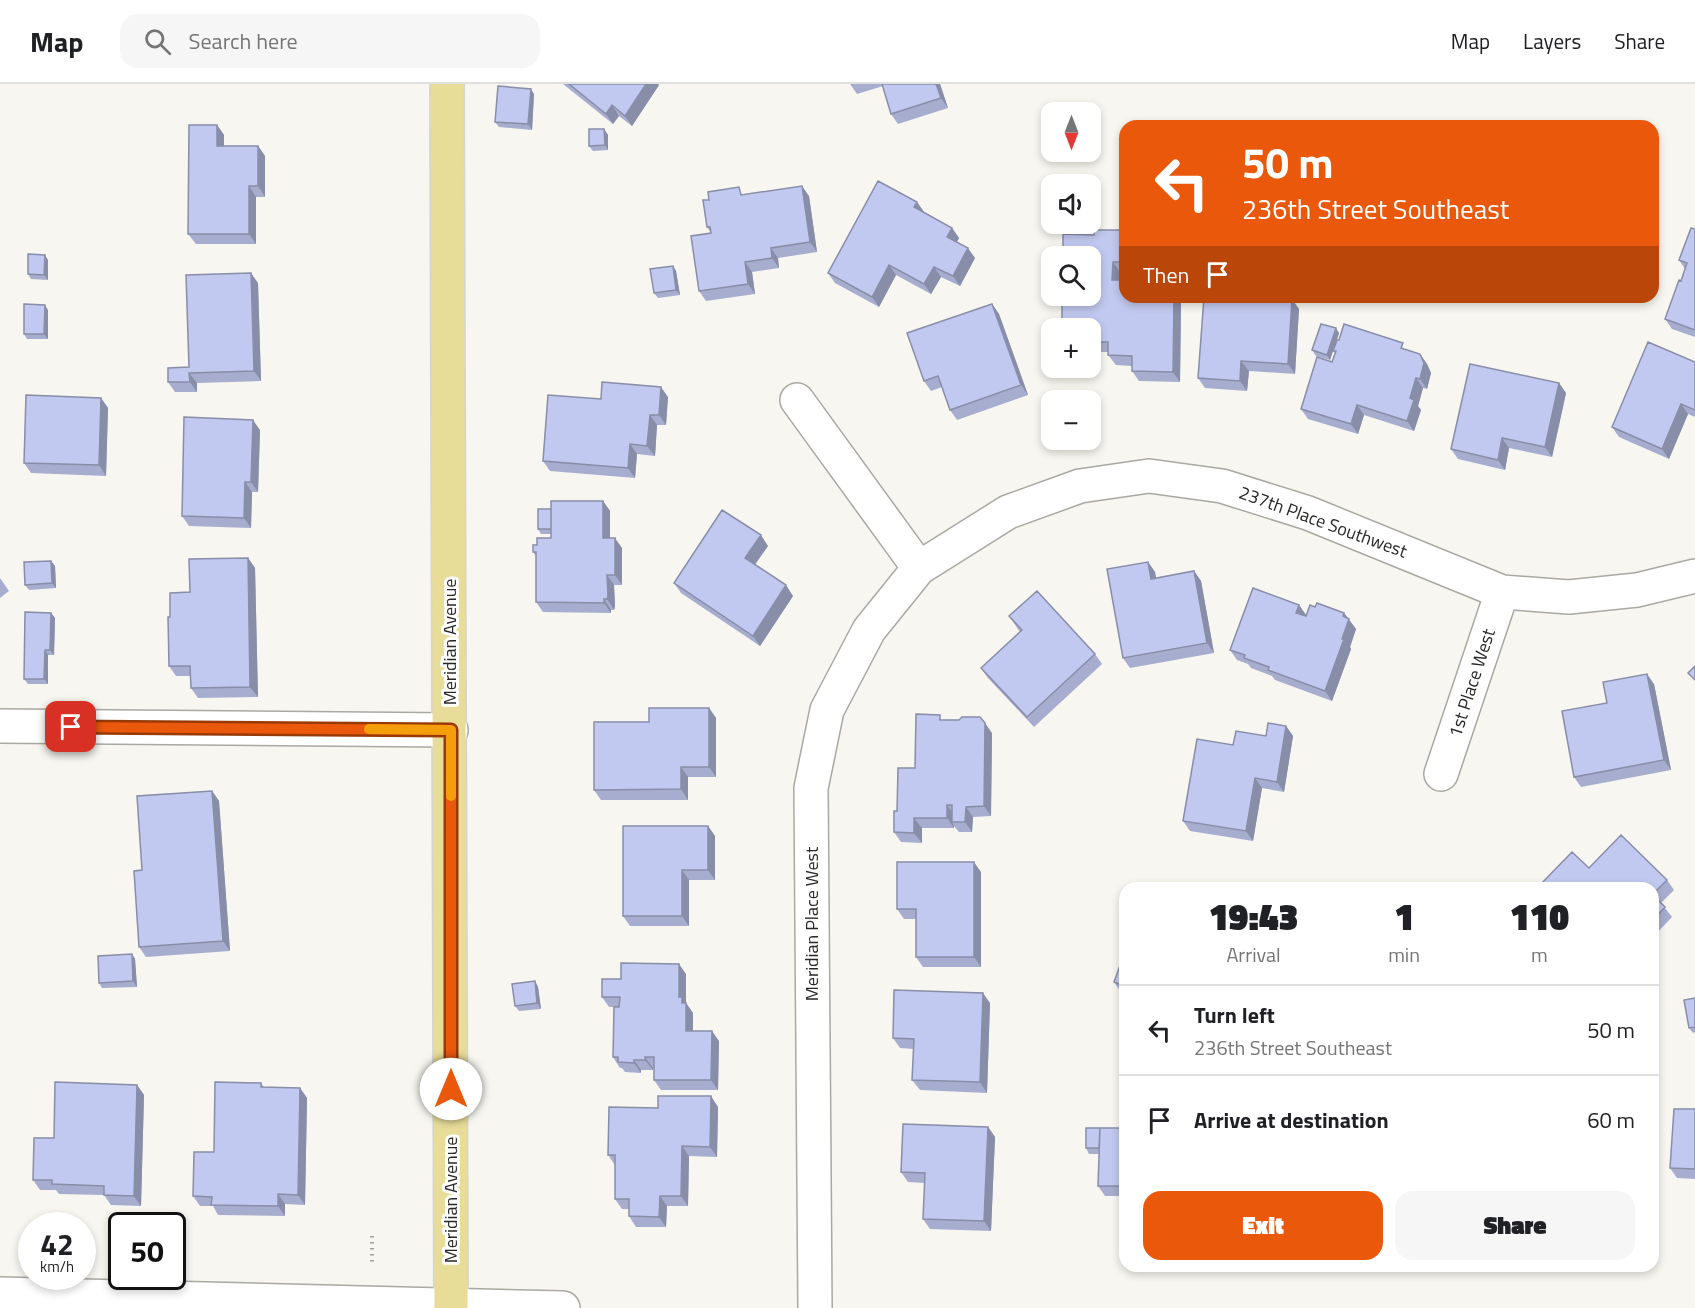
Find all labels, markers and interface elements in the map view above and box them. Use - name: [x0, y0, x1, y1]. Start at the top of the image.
- search box: [120, 14, 540, 68]
- text: Map: [30, 20, 84, 63]
- text: Search here: [189, 24, 298, 58]
- icon: search: [141, 25, 174, 58]
- text: Map: [1451, 25, 1490, 57]
- text: Layers: [1523, 25, 1581, 57]
- text: Share: [1614, 25, 1665, 57]
- north arrow: [1041, 102, 1101, 162]
- map controls: [1041, 102, 1101, 450]
- text: 50 m: [1242, 130, 1334, 194]
- icon: left: [1143, 144, 1221, 222]
- button: sound: [1041, 174, 1101, 234]
- text: 236th Street Southeast: [1242, 188, 1509, 229]
- button: search: [1041, 246, 1101, 306]
- text: Then: [1143, 258, 1189, 292]
- icon: arrive: [1201, 258, 1234, 291]
- button: +: [1041, 318, 1101, 378]
- button: −: [1041, 390, 1101, 450]
- street label: 237th Place Southwest: [1235, 479, 1412, 565]
- street label: Meridian Avenue: [436, 579, 463, 705]
- street label: 1st Place West: [1441, 624, 1502, 741]
- pin: [45, 701, 96, 752]
- icon: arrive: [54, 710, 87, 743]
- street label: Meridian Place West: [798, 846, 825, 1001]
- text: 19:43: [1209, 889, 1298, 944]
- text: 1: [1394, 889, 1414, 944]
- text: 110: [1510, 889, 1569, 944]
- text: Arrival: [1226, 939, 1281, 970]
- text: min: [1388, 939, 1420, 970]
- text: m: [1531, 939, 1548, 970]
- text: Turn left: [1194, 998, 1275, 1032]
- text: 50 m: [1587, 1013, 1635, 1047]
- icon: left: [1143, 1014, 1176, 1047]
- text: 236th Street Southeast: [1194, 1032, 1392, 1063]
- position arrow: [419, 1057, 483, 1121]
- text: Arrive at destination: [1194, 1103, 1389, 1137]
- text: 60 m: [1587, 1103, 1635, 1137]
- icon: arrive: [1143, 1104, 1176, 1137]
- street label: Meridian Avenue: [437, 1137, 464, 1263]
- button: Exit: [1143, 1191, 1383, 1260]
- button: Share: [1395, 1191, 1635, 1260]
- speed limit sign: 50: [108, 1212, 186, 1290]
- text: 42: [40, 1221, 74, 1267]
- text: km/h: [40, 1255, 74, 1278]

